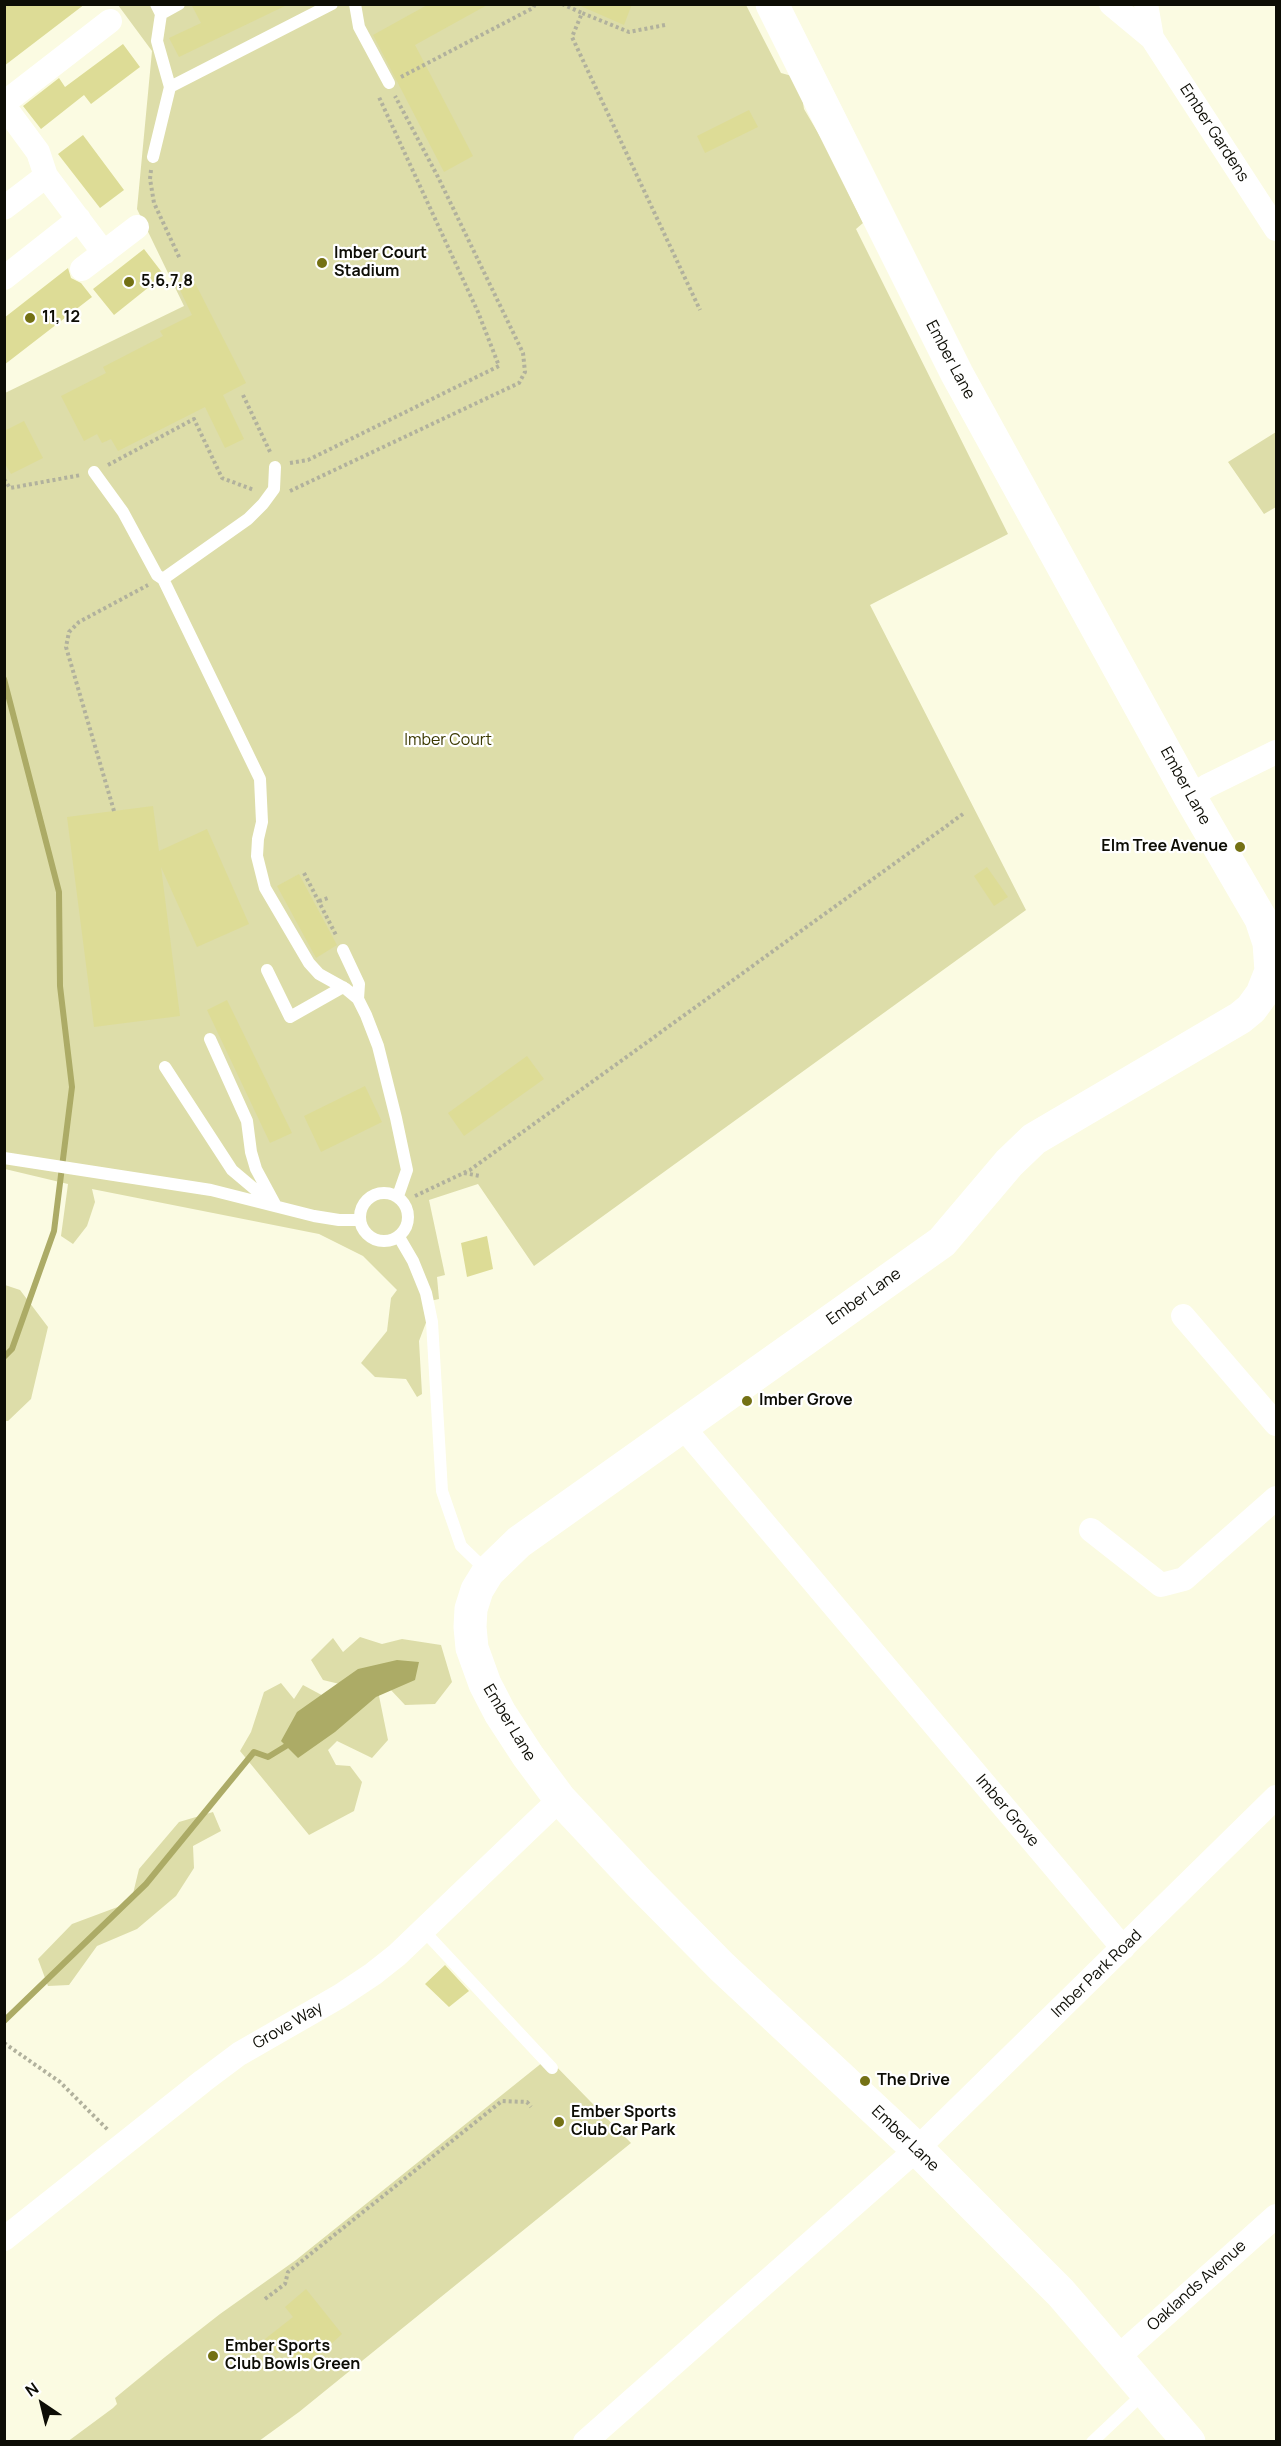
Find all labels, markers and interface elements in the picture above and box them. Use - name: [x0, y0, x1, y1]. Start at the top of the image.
- street label: Ember Gardens: [1175, 80, 1253, 186]
- place label: Imber Court Stadium: [334, 244, 427, 282]
- marker: Imber Court Stadium: [315, 256, 329, 270]
- place label: 5,6,7,8: [141, 272, 193, 292]
- marker: 5,6,7,8: [122, 275, 136, 289]
- place label: 11, 12: [42, 308, 80, 328]
- marker: 11, 12: [23, 311, 37, 325]
- street label: Ember Lane: [921, 317, 979, 403]
- park label: Imber Court: [404, 731, 492, 751]
- street label: Ember Lane: [1156, 744, 1214, 828]
- place label: Elm Tree Avenue: [1101, 837, 1228, 857]
- marker: Elm Tree Avenue: [1233, 840, 1247, 854]
- street label: Ember Lane: [823, 1264, 905, 1330]
- place label: Imber Grove: [759, 1391, 853, 1411]
- marker: Imber Grove: [740, 1394, 754, 1408]
- street label: Ember Lane: [479, 1681, 539, 1765]
- street label: Imber Grove: [971, 1771, 1043, 1851]
- street label: Imber Park Road: [1048, 1926, 1146, 2022]
- street label: Grove Way: [250, 1998, 326, 2054]
- place label: The Drive: [877, 2071, 950, 2091]
- marker: The Drive: [858, 2074, 872, 2088]
- street label: Ember Lane: [867, 2102, 943, 2176]
- place label: Ember Sports Club Car Park: [571, 2103, 676, 2141]
- marker: Ember Sports Club Car Park: [552, 2115, 566, 2129]
- street label: Oaklands Avenue: [1144, 2237, 1250, 2335]
- place label: Ember Sports Club Bowls Green: [225, 2337, 360, 2375]
- marker: Ember Sports Club Bowls Green: [206, 2349, 220, 2363]
- north arrow: [12, 2374, 72, 2434]
- text: N: [21, 2377, 43, 2402]

